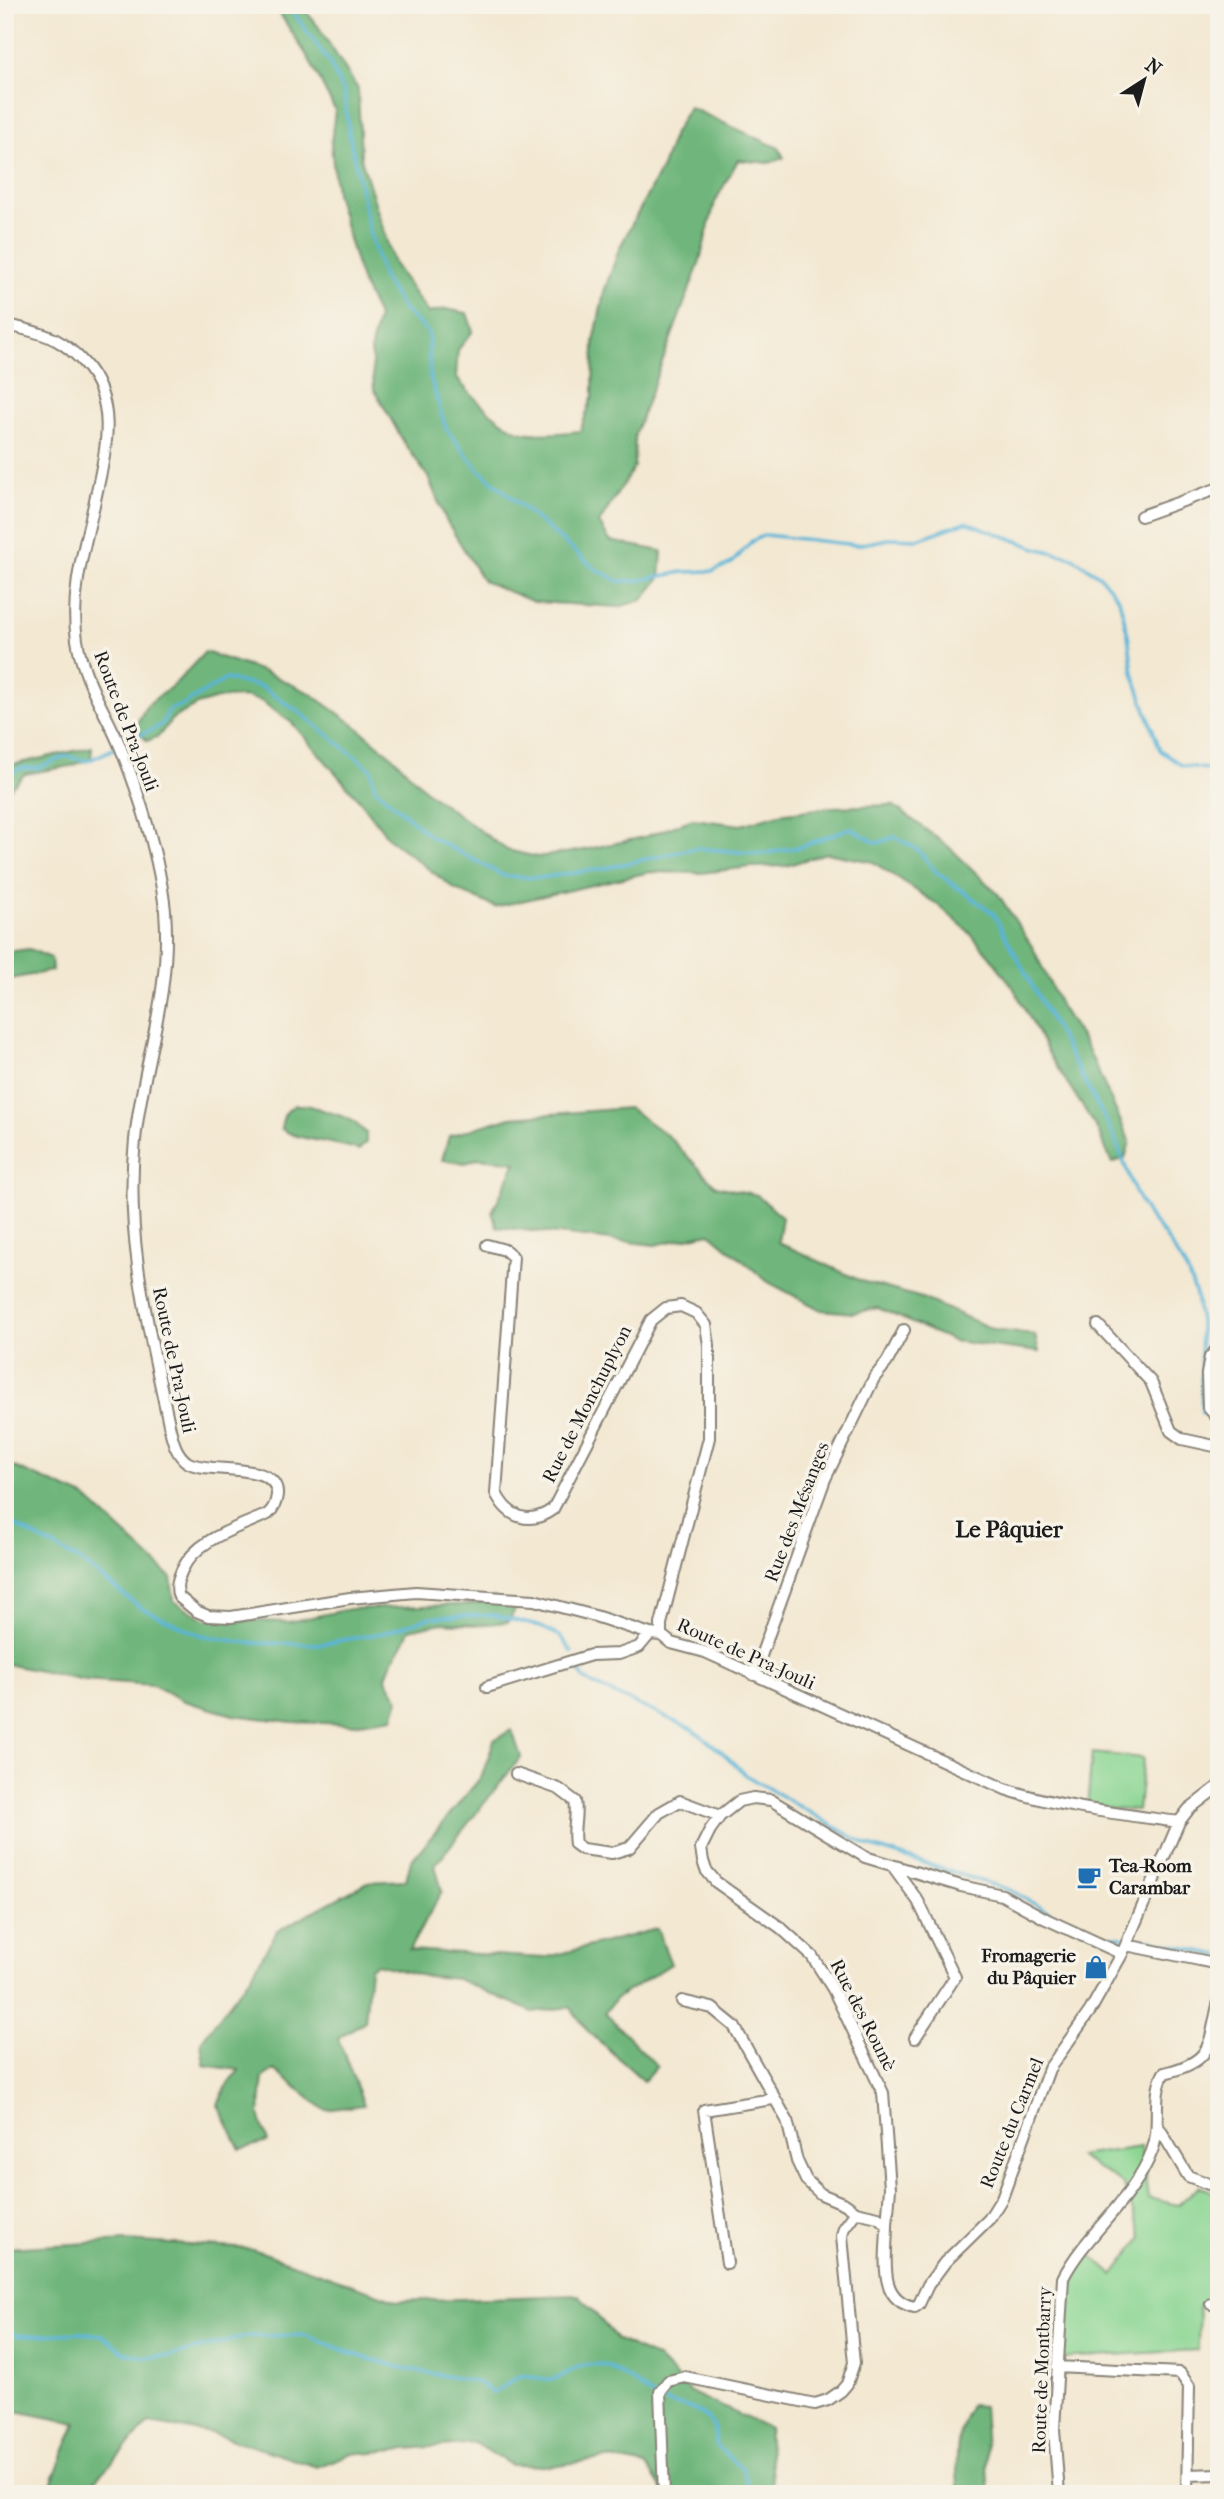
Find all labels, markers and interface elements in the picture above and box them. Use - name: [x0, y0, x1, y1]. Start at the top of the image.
- north arrow: [1108, 46, 1178, 116]
- text: N: [1141, 54, 1166, 81]
- street label: Route de Pra-Jouli: [89, 648, 163, 795]
- street label: Route de Pra-Jouli: [148, 1285, 200, 1435]
- street label: Rue de Monchuplyon: [538, 1322, 636, 1486]
- street label: Rue des Mésanges: [760, 1439, 834, 1585]
- district label: Le Pâquier: [955, 1516, 1064, 1543]
- street label: Route de Pra-Jouli: [674, 1614, 819, 1694]
- place label: Tea-Room Carambar: [1108, 1855, 1192, 1899]
- cafe icon: Tea-Room Carambar: [1075, 1863, 1103, 1891]
- place label: Fromagerie du Pâquier: [980, 1945, 1077, 1989]
- shop icon: Fromagerie du Pâquier: [1082, 1953, 1110, 1981]
- street label: Rue des Rounè: [825, 1955, 901, 2075]
- street label: Route du Carmel: [976, 2054, 1048, 2192]
- street label: Route de Montbarry: [1028, 2285, 1056, 2454]

